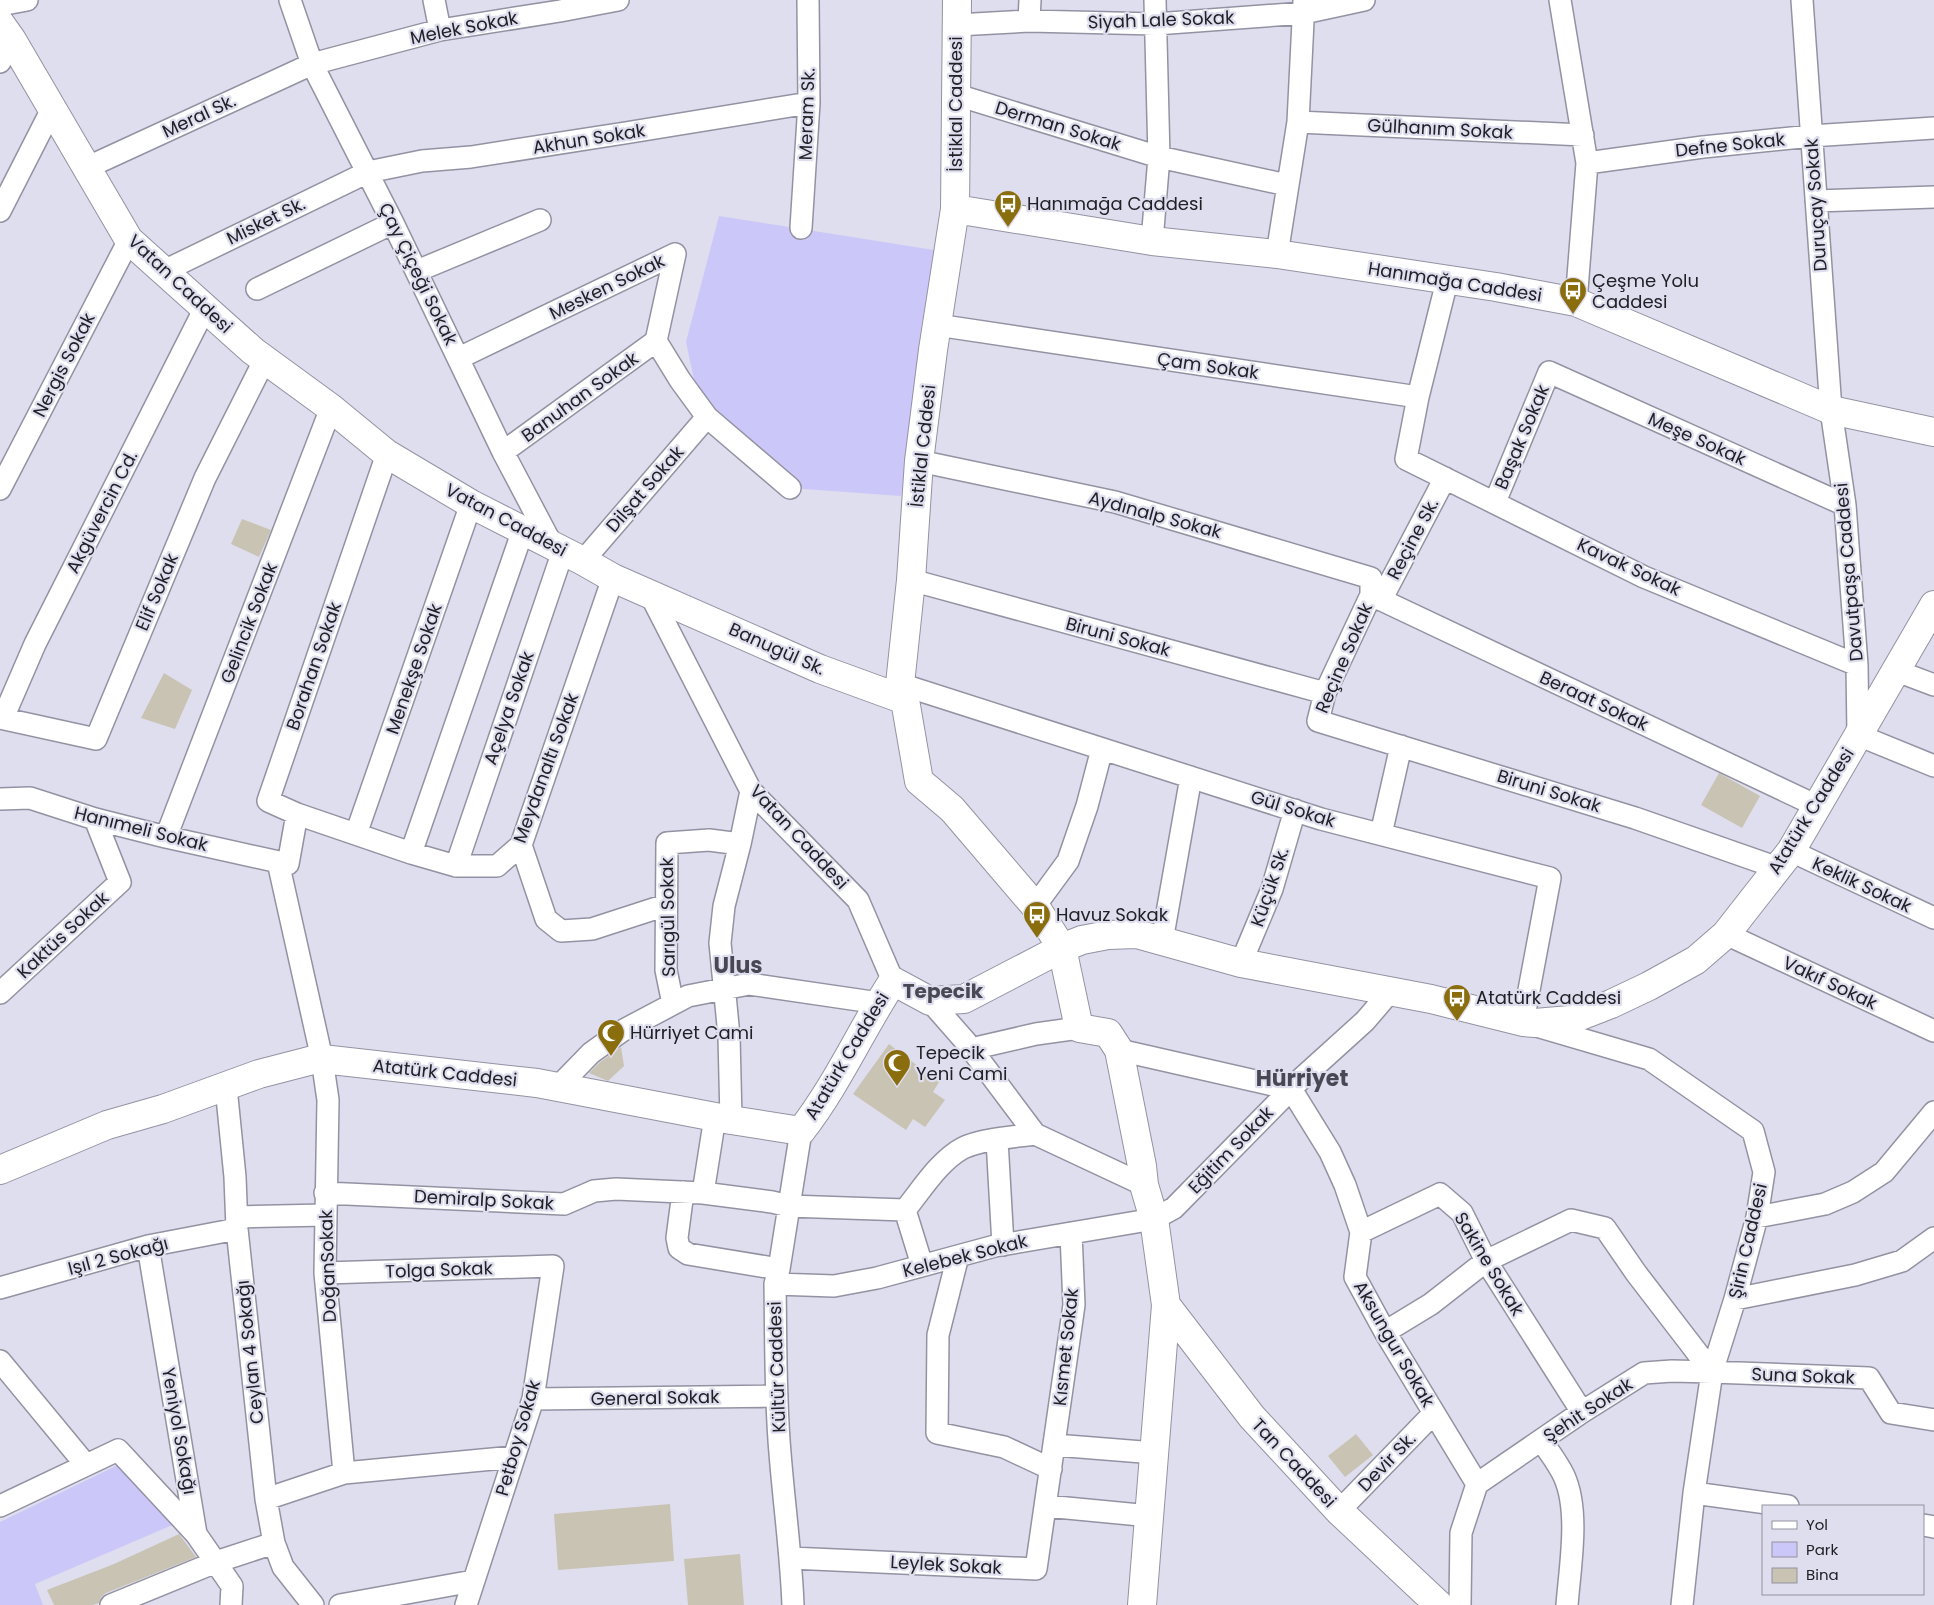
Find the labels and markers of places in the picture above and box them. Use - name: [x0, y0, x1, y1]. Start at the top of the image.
- bus stop icon: Hanımağa Caddesi: [993, 189, 1023, 228]
- place label: Hanımağa Caddesi: [1027, 191, 1203, 216]
- place label: Çeşme Yolu Caddesi: [1592, 268, 1699, 314]
- bus stop icon: Çeşme Yolu Caddesi: [1558, 276, 1588, 315]
- bus stop icon: Havuz Sokak: [1022, 900, 1052, 939]
- place label: Havuz Sokak: [1056, 902, 1169, 927]
- bus stop icon: Atatürk Caddesi: [1442, 983, 1472, 1022]
- place label: Atatürk Caddesi: [1476, 985, 1621, 1010]
- mosque icon: Hürriyet Cami: [596, 1018, 626, 1057]
- place label: Hürriyet Cami: [630, 1020, 754, 1045]
- place label: Tepecik Yeni Cami: [916, 1040, 1007, 1086]
- mosque icon: Tepecik Yeni Cami: [882, 1048, 912, 1087]

